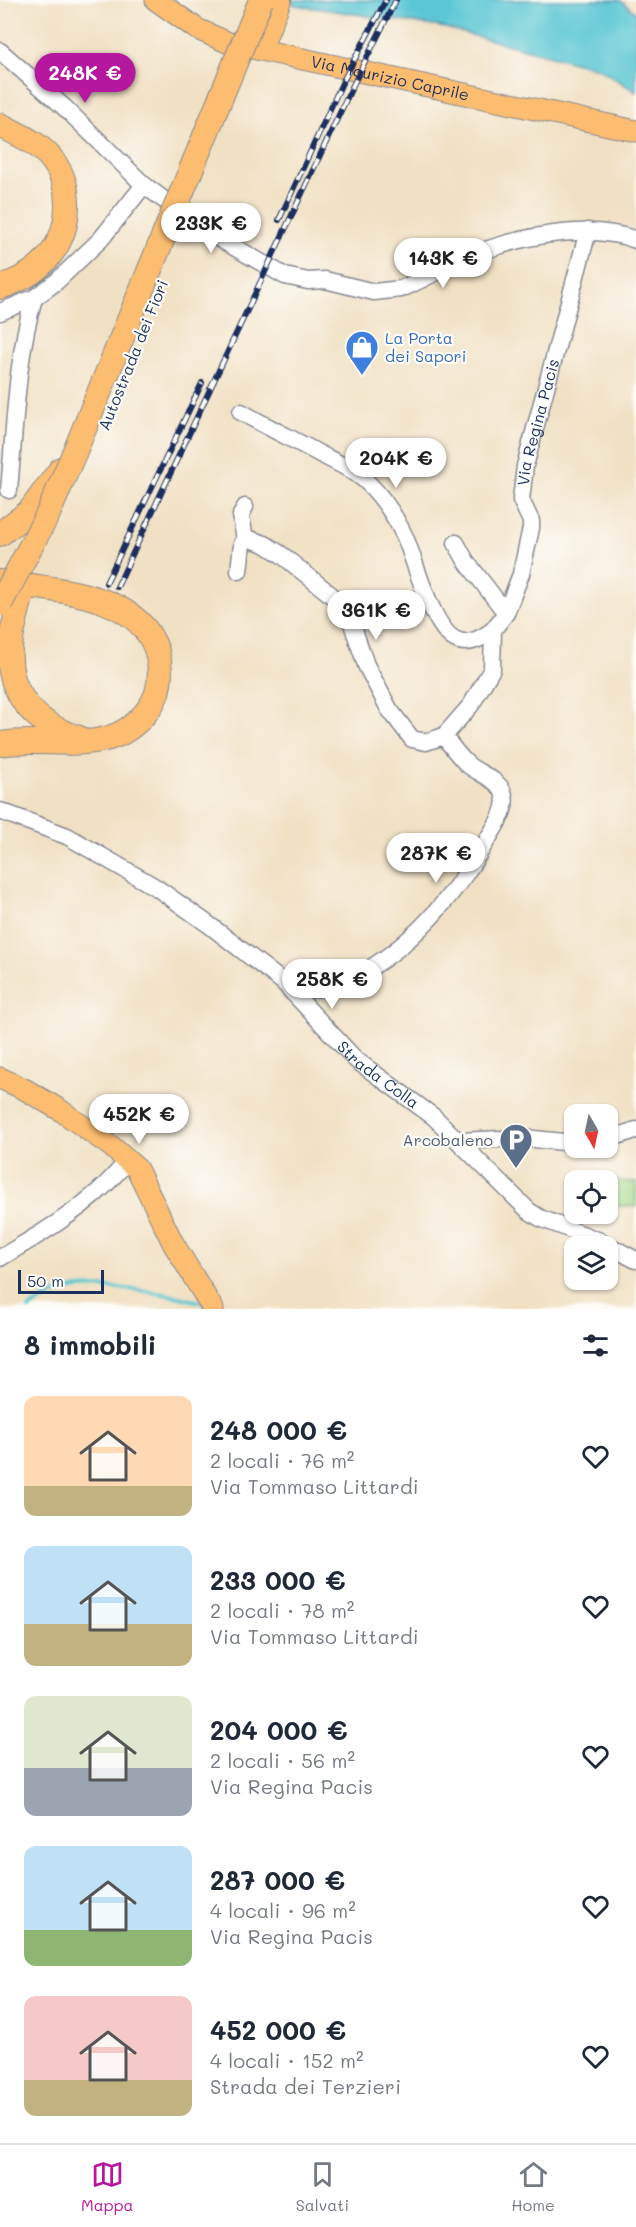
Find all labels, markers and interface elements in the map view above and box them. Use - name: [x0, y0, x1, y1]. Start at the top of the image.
- street label: Via Maurizio Caprile: [309, 50, 471, 105]
- pin: 248K €: [36, 53, 134, 104]
- text: 248K €: [49, 59, 121, 85]
- pin: 233K €: [162, 203, 260, 254]
- text: 233K €: [175, 209, 247, 235]
- pin: 143K €: [394, 238, 492, 289]
- text: 143K €: [408, 244, 478, 270]
- street label: Autostrada dei Fiori: [93, 276, 172, 433]
- place label: La Porta dei Sapori: [385, 327, 466, 366]
- shop icon: La Porta dei Sapori: [344, 329, 380, 376]
- street label: Via Regina Pacis: [512, 356, 563, 487]
- pin: 204K €: [347, 438, 445, 489]
- text: 204K €: [359, 444, 433, 470]
- pin: 361K €: [327, 590, 425, 641]
- text: 361K €: [341, 596, 411, 622]
- pin: 287K €: [387, 833, 485, 884]
- text: 287K €: [400, 839, 472, 865]
- pin: 258K €: [283, 959, 381, 1010]
- text: 258K €: [296, 965, 368, 991]
- street label: Strada Colla: [333, 1036, 424, 1113]
- pin: 452K €: [90, 1094, 188, 1145]
- text: 452K €: [103, 1100, 175, 1126]
- north arrow: [564, 1104, 618, 1158]
- map controls: [564, 1104, 618, 1290]
- parking icon: Arcobaleno: [498, 1122, 534, 1169]
- place label: Arcobaleno: [403, 1129, 493, 1150]
- button: locate: [564, 1170, 618, 1224]
- button: layers: [564, 1236, 618, 1290]
- scale bar: [18, 1267, 104, 1294]
- text: 50 m: [27, 1270, 64, 1291]
- text: 8 immobili: [24, 1328, 156, 1362]
- icon: filters: [579, 1329, 612, 1362]
- text: 248 000 €: [210, 1413, 347, 1447]
- icon: home: [72, 1420, 144, 1492]
- icon: heart: [579, 1440, 612, 1473]
- text: 2 locali · 76 m²: [210, 1447, 354, 1473]
- text: Via Tommaso Littardi: [210, 1473, 419, 1499]
- text: 233 000 €: [210, 1563, 346, 1597]
- icon: home: [72, 1570, 144, 1642]
- icon: heart: [579, 1590, 612, 1623]
- text: 2 locali · 78 m²: [210, 1597, 354, 1623]
- text: Via Tommaso Littardi: [210, 1623, 419, 1649]
- text: 204 000 €: [210, 1713, 348, 1747]
- icon: home: [72, 1720, 144, 1792]
- icon: heart: [579, 1740, 612, 1773]
- text: 2 locali · 56 m²: [210, 1747, 355, 1773]
- text: Via Regina Pacis: [210, 1773, 373, 1799]
- text: 287 000 €: [210, 1863, 345, 1897]
- icon: home: [72, 1870, 144, 1942]
- icon: heart: [579, 1890, 612, 1923]
- text: 4 locali · 96 m²: [210, 1897, 356, 1923]
- text: Via Regina Pacis: [210, 1923, 373, 1949]
- text: 452 000 €: [210, 2013, 346, 2047]
- icon: home: [72, 2020, 144, 2092]
- icon: heart: [579, 2040, 612, 2073]
- text: 4 locali · 152 m²: [210, 2047, 364, 2073]
- text: Strada dei Terzieri: [210, 2073, 401, 2099]
- tab: Mappa: [81, 2158, 134, 2215]
- tab: Salvati: [296, 2158, 349, 2215]
- tab: Home: [511, 2158, 555, 2215]

